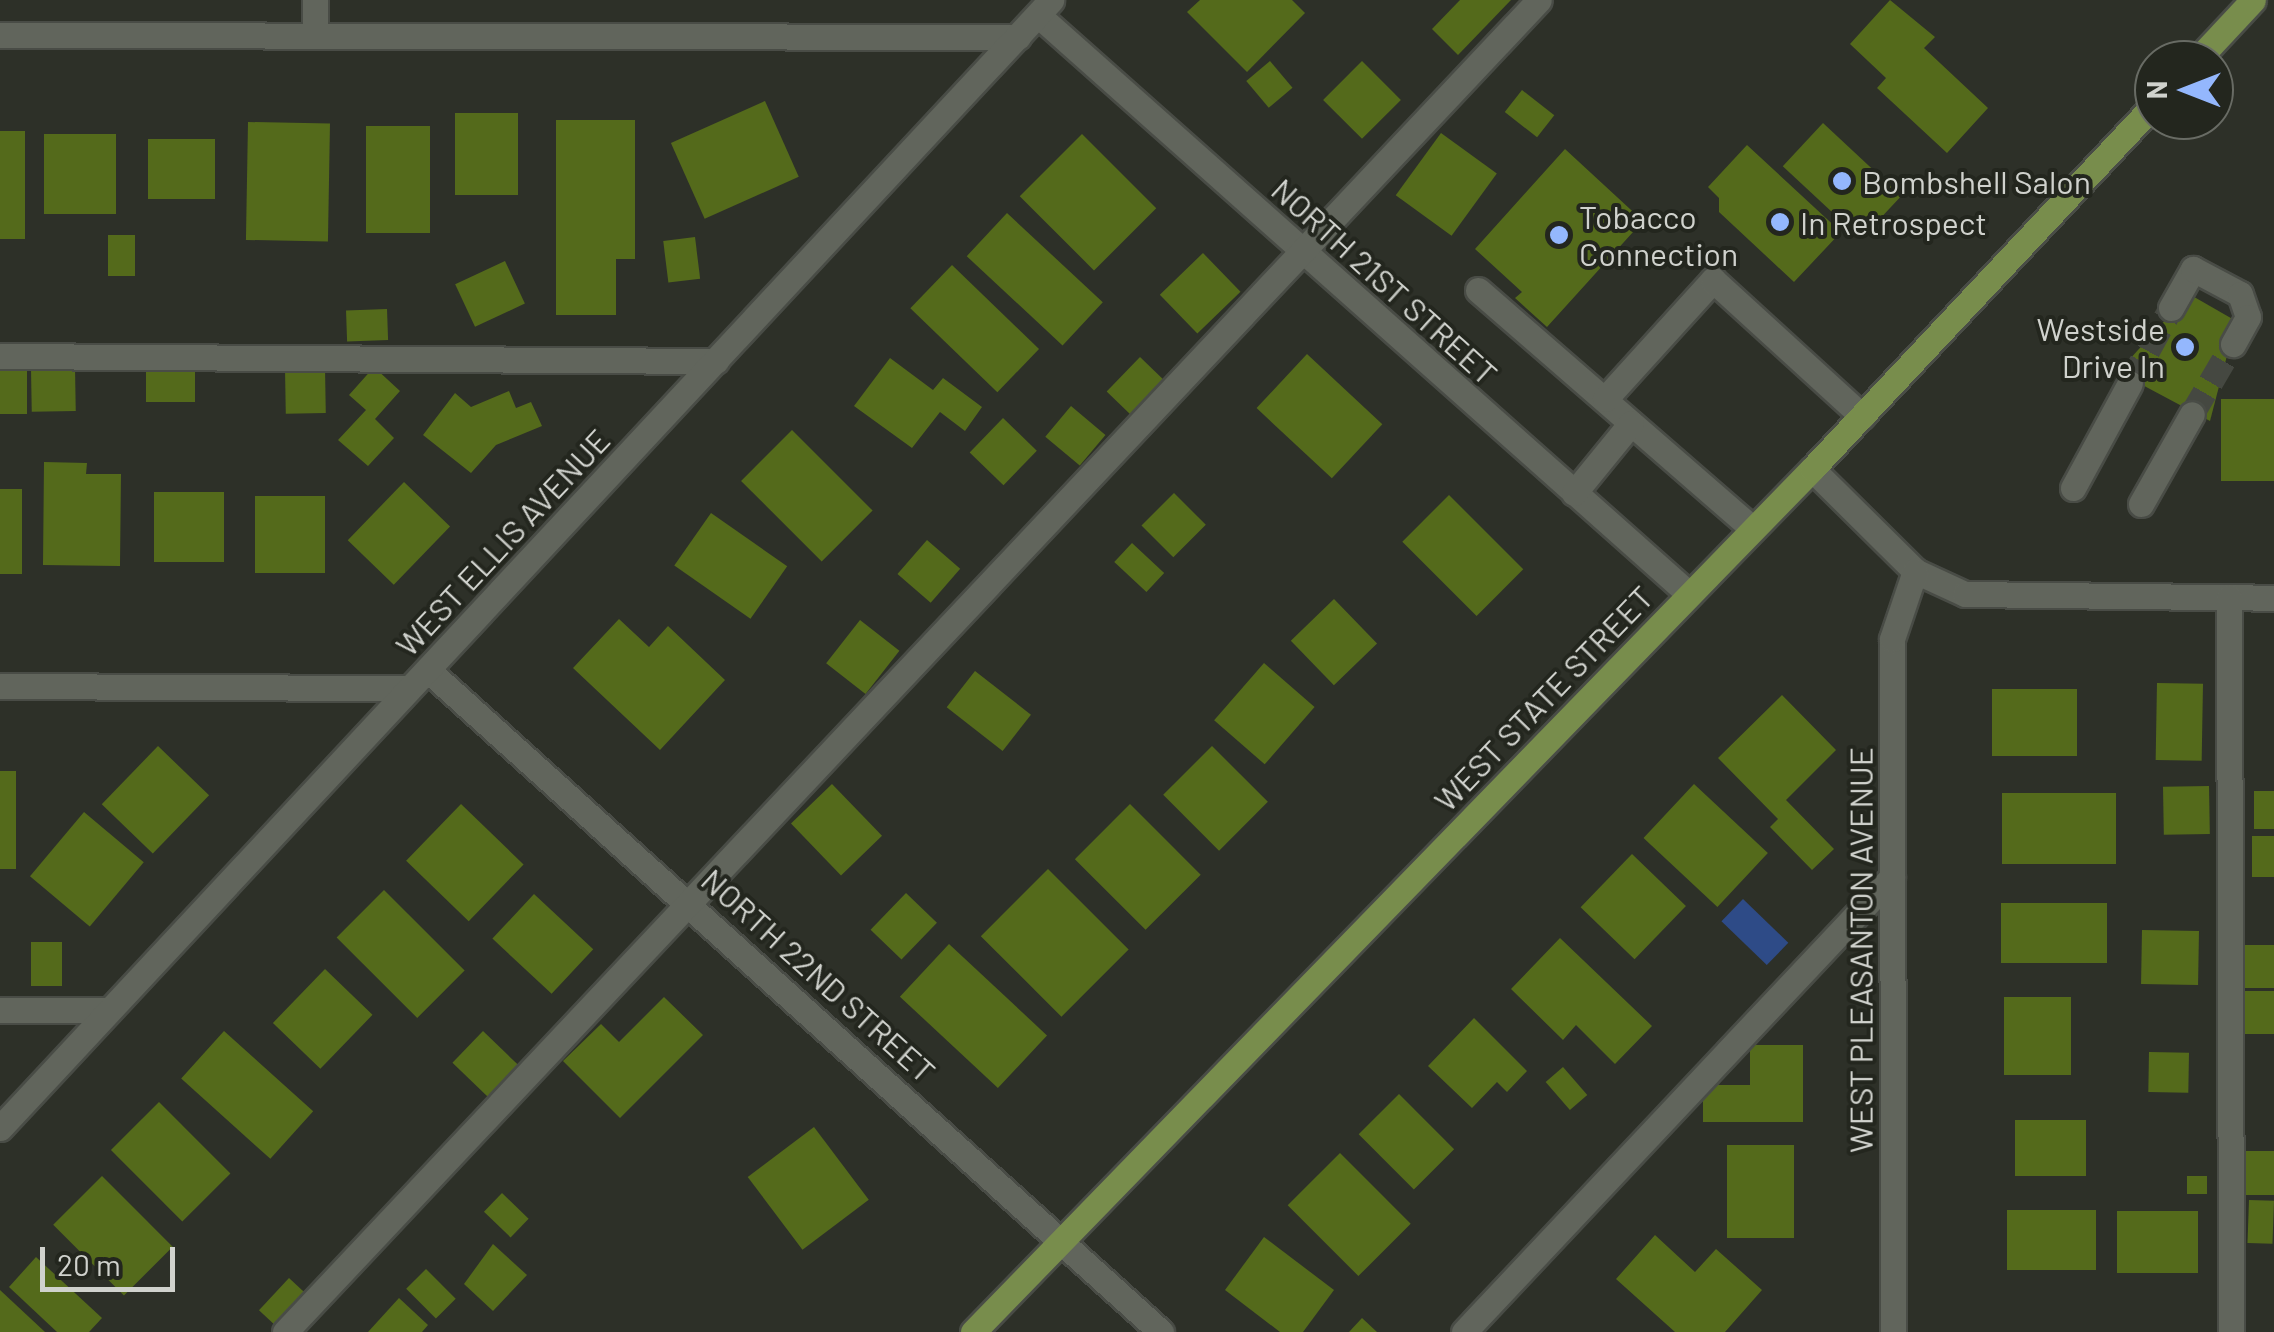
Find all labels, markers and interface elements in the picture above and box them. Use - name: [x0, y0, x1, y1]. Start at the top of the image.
- north arrow: [2134, 40, 2234, 140]
- text: N: [2139, 81, 2173, 99]
- place label: Bombshell Salon: [1862, 162, 2091, 200]
- street label: NORTH 21ST STREET: [1264, 170, 1506, 392]
- marker: Bombshell Salon: [1831, 170, 1853, 192]
- place label: Tobacco Connection: [1579, 198, 1738, 273]
- place label: In Retrospect: [1800, 203, 1987, 241]
- marker: In Retrospect: [1769, 211, 1791, 233]
- marker: Tobacco Connection: [1548, 224, 1570, 246]
- place label: Westside Drive In: [2037, 310, 2165, 385]
- marker: Westside Drive In: [2174, 336, 2196, 358]
- street label: WEST ELLIS AVENUE: [387, 421, 617, 663]
- street label: WEST STATE STREET: [1426, 577, 1660, 819]
- street label: WEST PLEASANTON AVENUE: [1841, 747, 1879, 1153]
- street label: NORTH 22ND STREET: [694, 860, 944, 1090]
- scale bar: [45, 1227, 180, 1289]
- text: 20 m: [57, 1246, 121, 1282]

